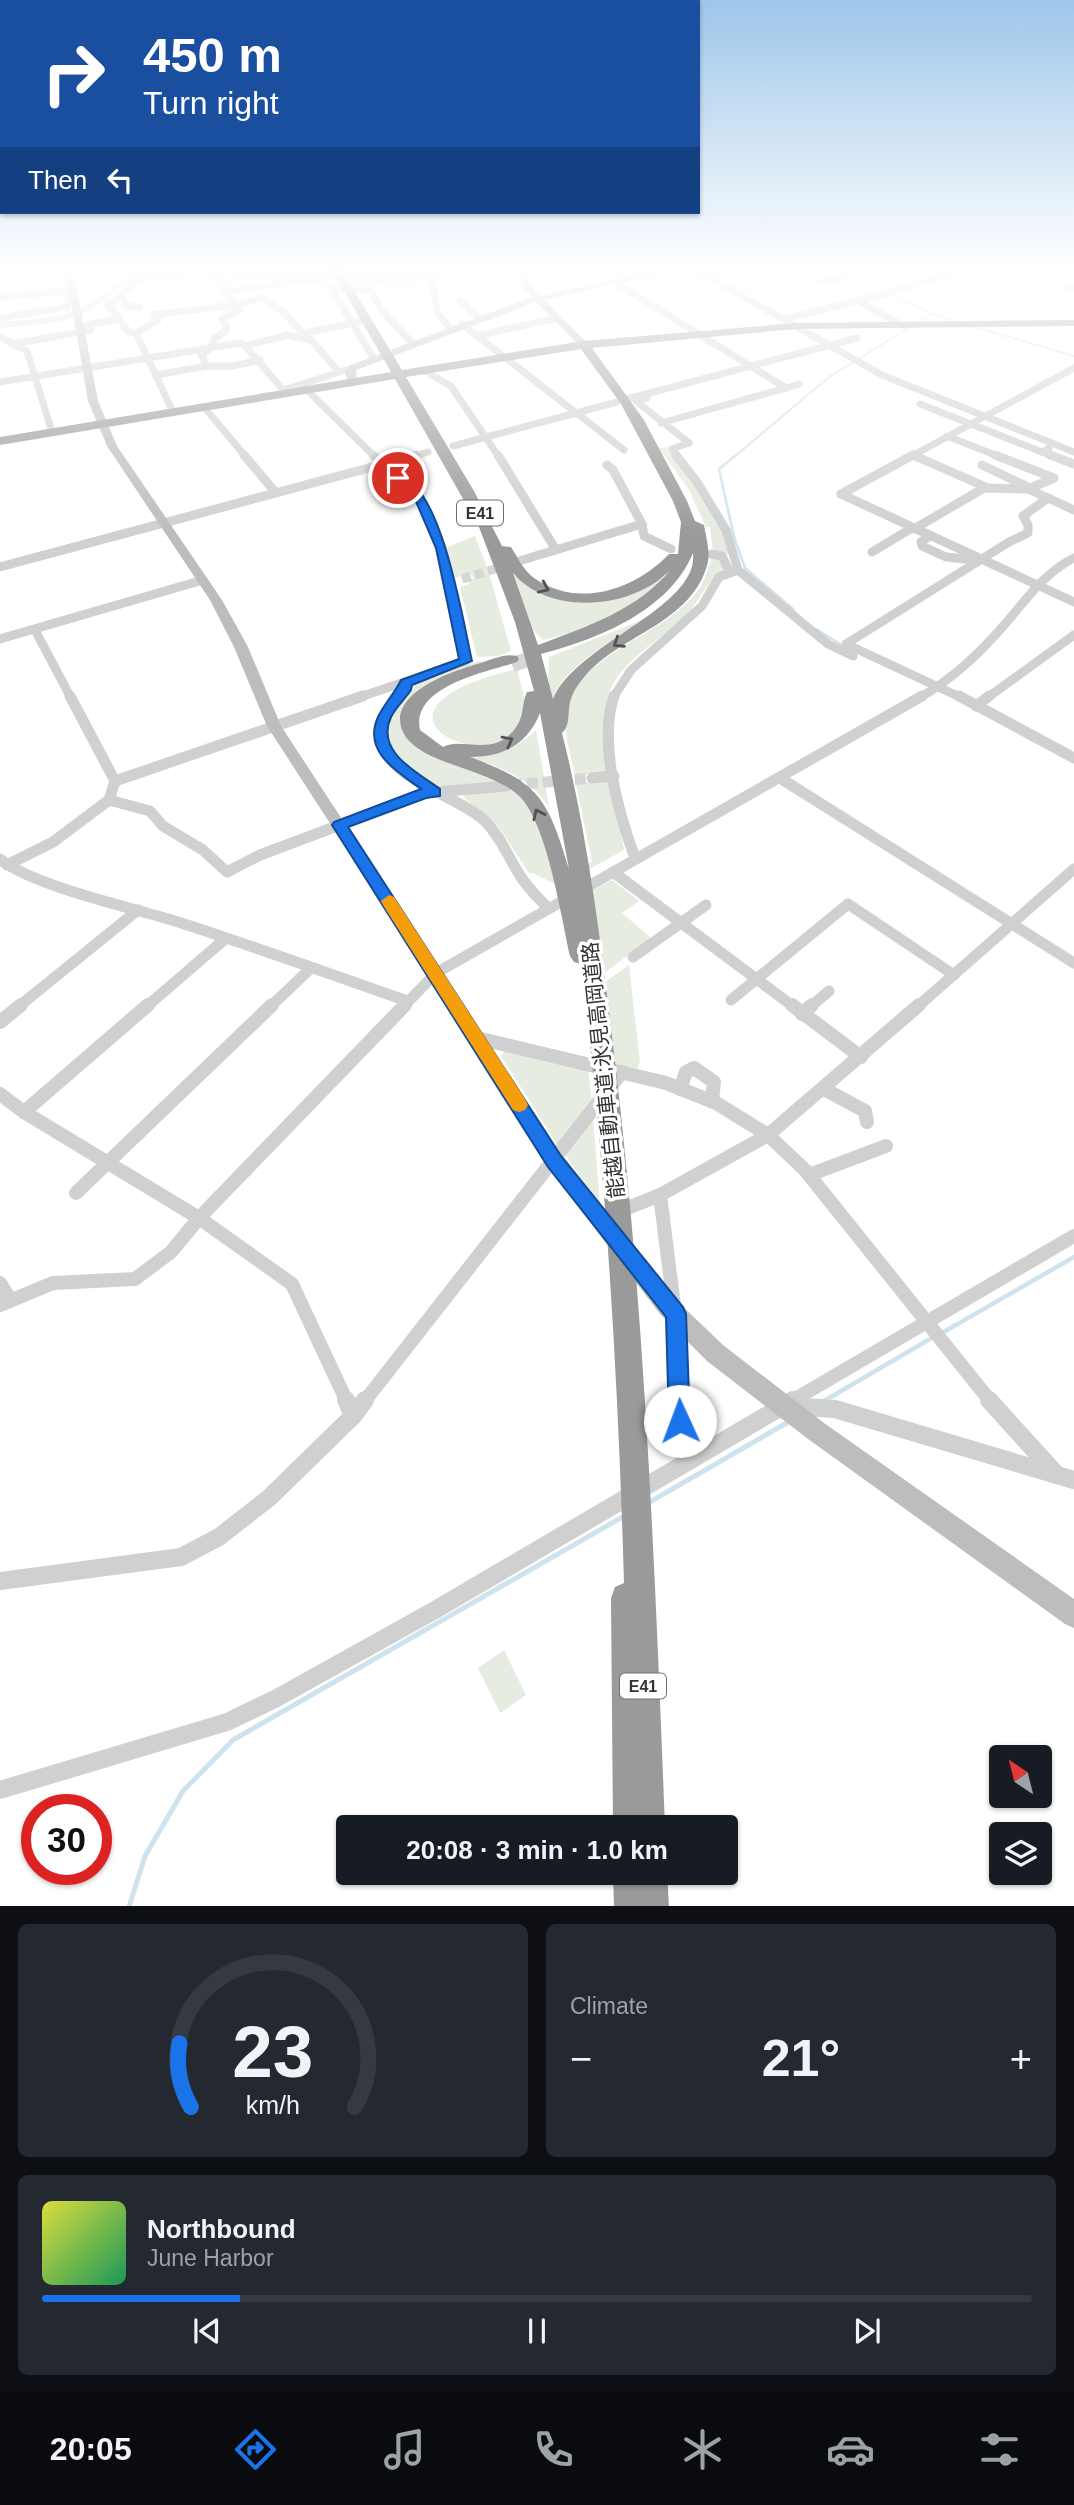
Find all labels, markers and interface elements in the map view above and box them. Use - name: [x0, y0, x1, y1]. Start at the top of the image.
- icon: right: [28, 28, 119, 119]
- text: 450 m: [143, 28, 282, 82]
- text: Turn right: [143, 85, 279, 121]
- icon: left: [101, 161, 139, 199]
- text: Then: [28, 165, 87, 195]
- pin: [368, 448, 428, 508]
- icon: arrive: [379, 459, 417, 497]
- road number: E41: [457, 500, 503, 526]
- one-way arrow: [537, 580, 549, 594]
- one-way arrow: [613, 635, 626, 648]
- one-way arrow: [500, 736, 513, 750]
- one-way arrow: [532, 809, 546, 821]
- street label: 能越自動車道;氷見高岡道路: [578, 941, 628, 1199]
- position arrow: [643, 1384, 717, 1458]
- road number: E41: [620, 1674, 666, 1698]
- north arrow: [989, 1745, 1052, 1808]
- map controls: [989, 1745, 1052, 1885]
- speed limit sign: 30: [21, 1794, 112, 1885]
- button: layers: [989, 1822, 1052, 1885]
- text: 20:08 · 3 min · 1.0 km: [406, 1835, 668, 1865]
- text: Climate: [570, 1993, 648, 2019]
- text: 23: [233, 2011, 313, 2092]
- text: 21°: [762, 2029, 840, 2087]
- text: −: [570, 2038, 592, 2080]
- text: +: [1010, 2038, 1032, 2080]
- text: km/h: [246, 2090, 300, 2118]
- text: Northbound: [147, 2214, 296, 2244]
- text: June Harbor: [147, 2245, 274, 2271]
- icon: previous: [188, 2312, 226, 2350]
- icon: pause: [518, 2312, 556, 2350]
- icon: next: [848, 2312, 886, 2350]
- icon: directions: [231, 2425, 280, 2474]
- icon: music: [380, 2425, 429, 2474]
- icon: phone: [529, 2425, 578, 2474]
- icon: climate: [678, 2425, 727, 2474]
- icon: car: [826, 2425, 875, 2474]
- icon: filters: [975, 2425, 1024, 2474]
- text: 20:05: [50, 2431, 132, 2467]

